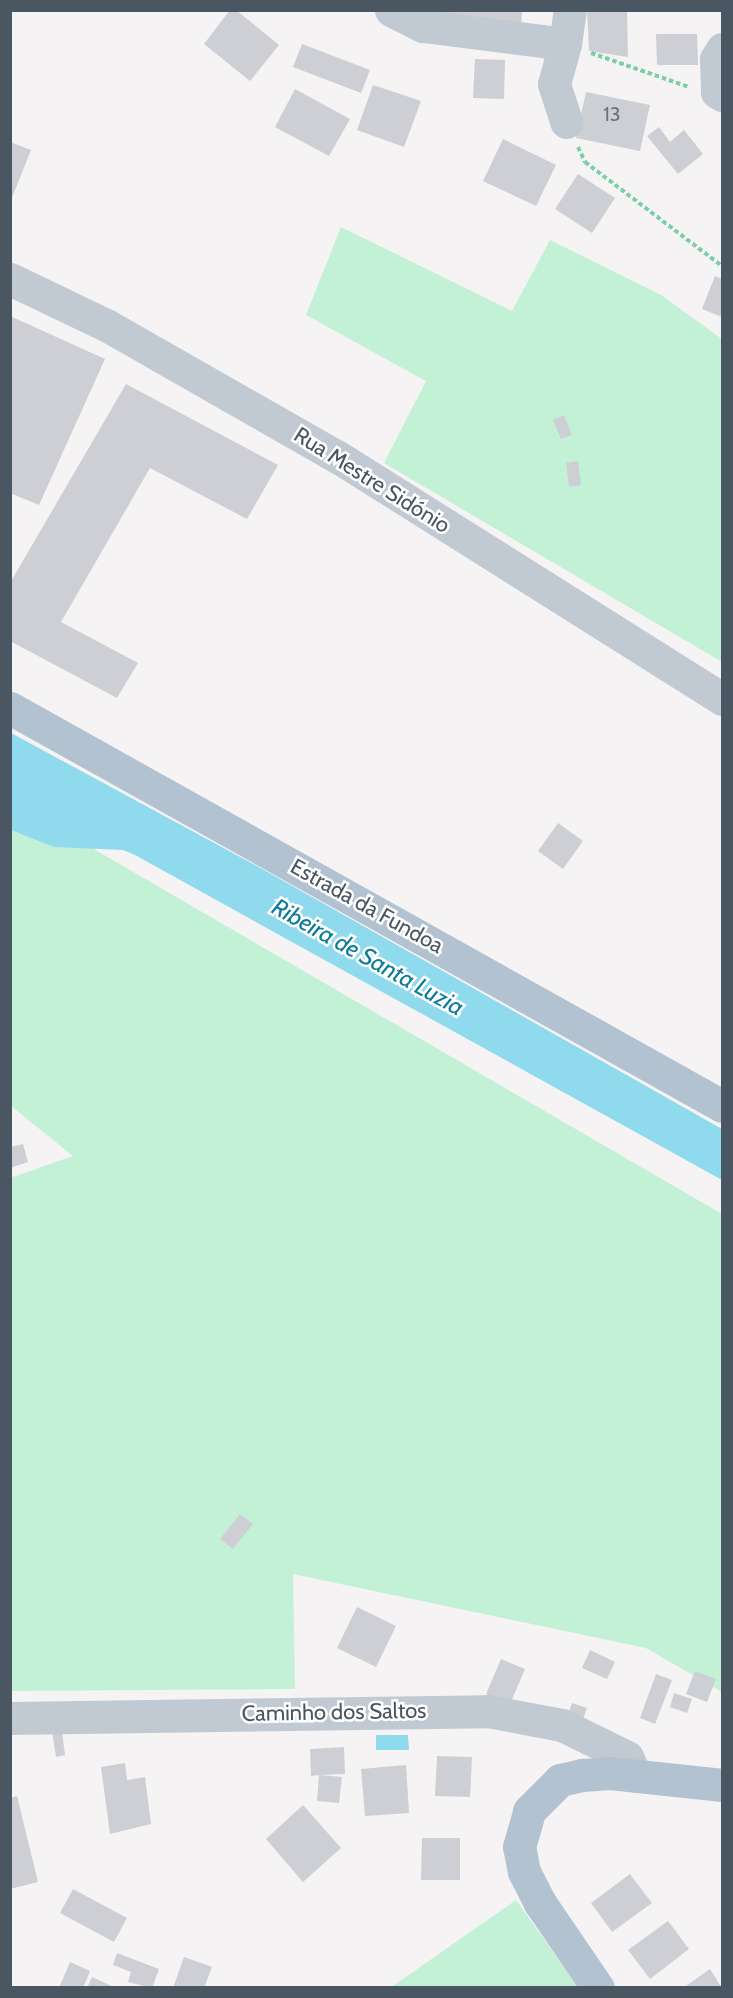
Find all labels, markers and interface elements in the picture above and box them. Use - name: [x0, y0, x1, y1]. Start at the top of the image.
- house number: 13: [603, 102, 621, 126]
- street label: Rua Mestre Sidónio: [289, 421, 455, 539]
- street label: Estrada da Fundoa: [286, 853, 448, 959]
- water label: Ribeira de Santa Luzia: [267, 892, 469, 1022]
- street label: Caminho dos Saltos: [241, 1697, 427, 1727]

